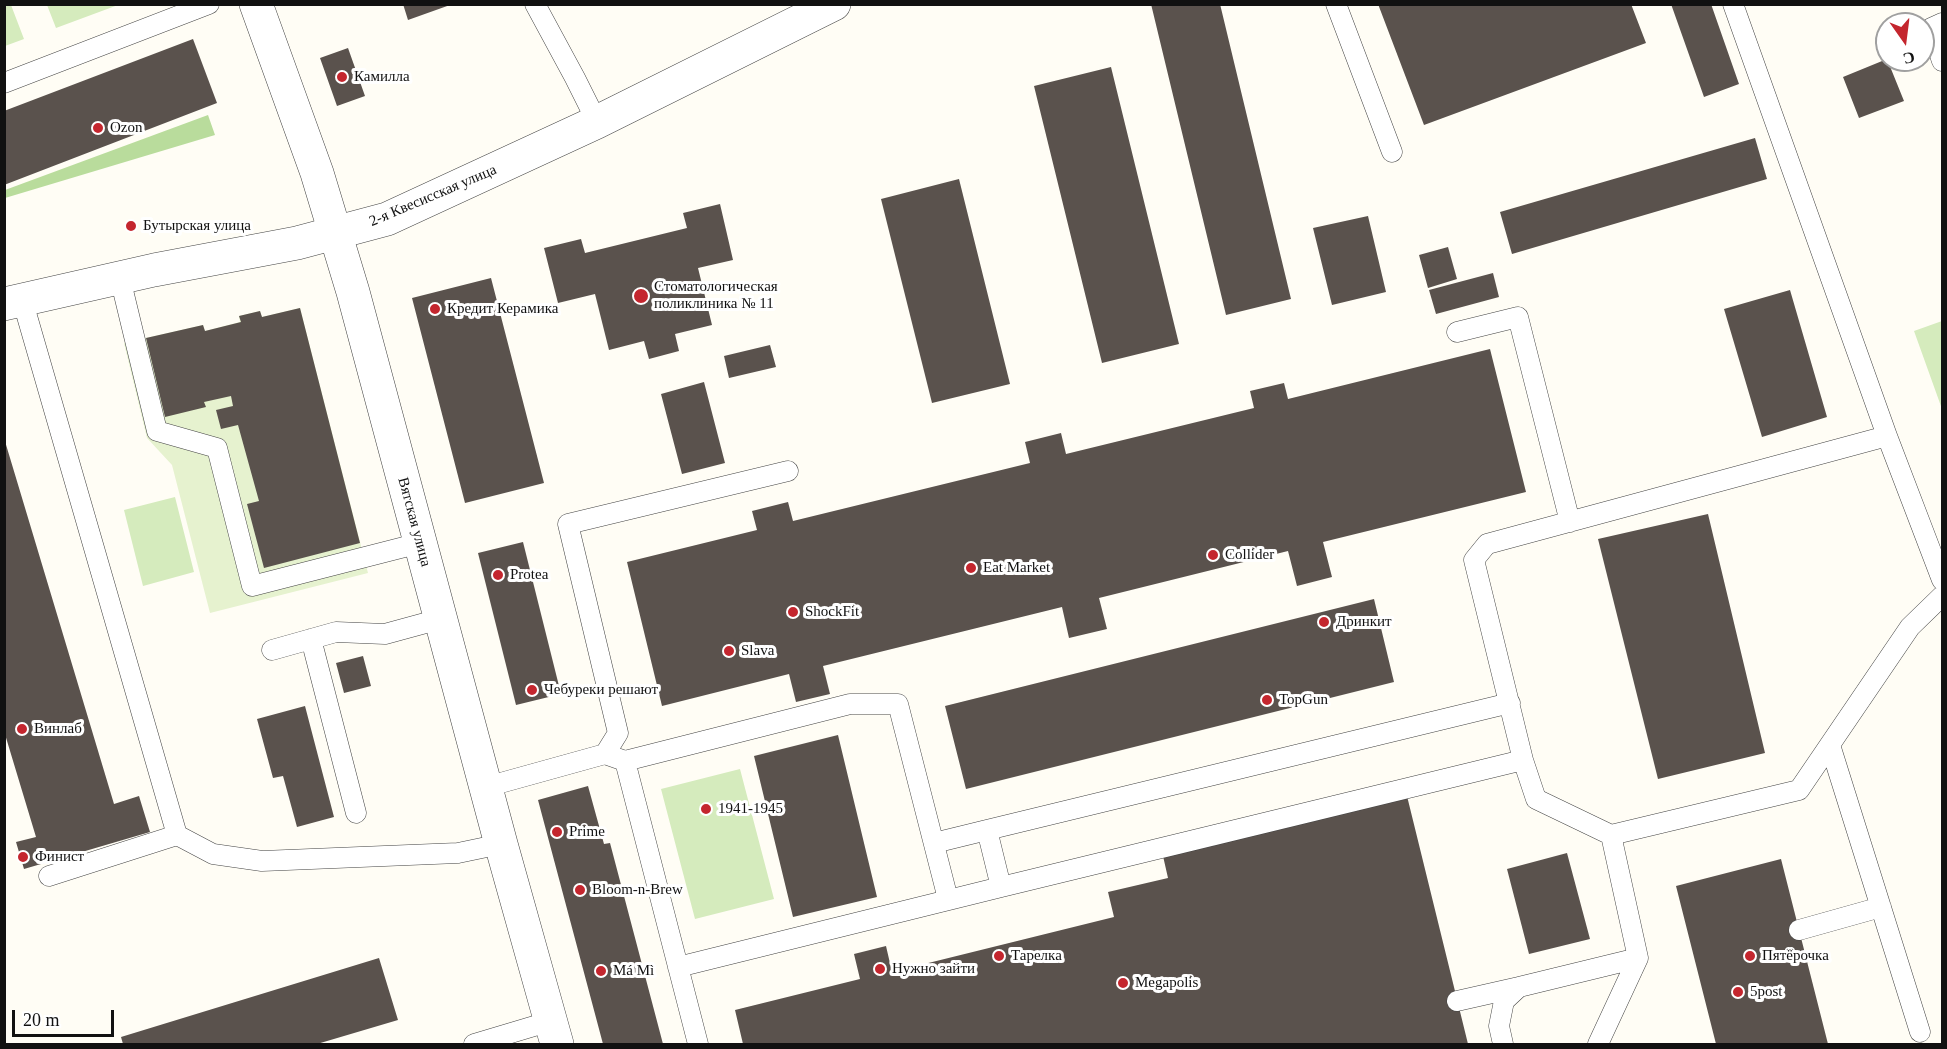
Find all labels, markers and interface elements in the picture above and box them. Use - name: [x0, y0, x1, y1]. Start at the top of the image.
- north arrow: [1875, 12, 1935, 72]
- text: С: [1901, 48, 1917, 68]
- place label: Камилла: [354, 68, 410, 86]
- marker: Камилла: [335, 70, 349, 84]
- place label: Ozon: [110, 119, 142, 137]
- marker: Ozon: [91, 121, 105, 135]
- street label: 2-я Квесисская улица: [367, 161, 499, 231]
- place label: Бутырская улица: [143, 217, 251, 235]
- marker: Бутырская улица: [124, 219, 138, 233]
- place label: Стоматологическая поликлиника № 11: [654, 278, 778, 313]
- marker: Стоматологическая поликлиника № 11: [632, 287, 650, 305]
- place label: Кредит Керамика: [447, 300, 558, 318]
- marker: Кредит Керамика: [428, 302, 442, 316]
- street label: Вятская улица: [393, 475, 435, 569]
- place label: Collider: [1225, 546, 1274, 564]
- marker: Collider: [1206, 548, 1220, 562]
- place label: Eat Market: [983, 559, 1050, 577]
- marker: Eat Market: [964, 561, 978, 575]
- place label: Protea: [510, 566, 548, 584]
- marker: Protea: [491, 568, 505, 582]
- place label: ShockFit: [805, 603, 859, 621]
- marker: ShockFit: [786, 605, 800, 619]
- place label: Дринкит: [1336, 613, 1392, 631]
- marker: Дринкит: [1317, 615, 1331, 629]
- place label: Slava: [741, 642, 774, 660]
- marker: Slava: [722, 644, 736, 658]
- place label: Чебуреки решают: [544, 681, 658, 699]
- marker: Чебуреки решают: [525, 683, 539, 697]
- place label: TopGun: [1279, 691, 1328, 709]
- marker: TopGun: [1260, 693, 1274, 707]
- place label: Винлаб: [34, 720, 82, 738]
- marker: Винлаб: [15, 722, 29, 736]
- place label: 1941-1945: [718, 800, 783, 818]
- marker: 1941-1945: [699, 802, 713, 816]
- place label: Prime: [569, 823, 605, 841]
- marker: Prime: [550, 825, 564, 839]
- place label: Финист: [35, 848, 84, 866]
- marker: Финист: [16, 850, 30, 864]
- place label: Bloom-n-Brew: [592, 881, 683, 899]
- marker: Bloom-n-Brew: [573, 883, 587, 897]
- place label: Тарелка: [1011, 947, 1062, 965]
- place label: Пятёрочка: [1762, 947, 1829, 965]
- marker: Тарелка: [992, 949, 1006, 963]
- marker: Пятёрочка: [1743, 949, 1757, 963]
- place label: Нужно зайти: [892, 960, 975, 978]
- place label: Má Mì: [613, 962, 654, 980]
- marker: Нужно зайти: [873, 962, 887, 976]
- marker: Má Mì: [594, 964, 608, 978]
- place label: Megapolis: [1135, 974, 1198, 992]
- marker: Megapolis: [1116, 976, 1130, 990]
- place label: 5post: [1750, 983, 1783, 1001]
- marker: 5post: [1731, 985, 1745, 999]
- scale bar: [15, 998, 117, 1036]
- text: 20 m: [23, 1010, 60, 1030]

